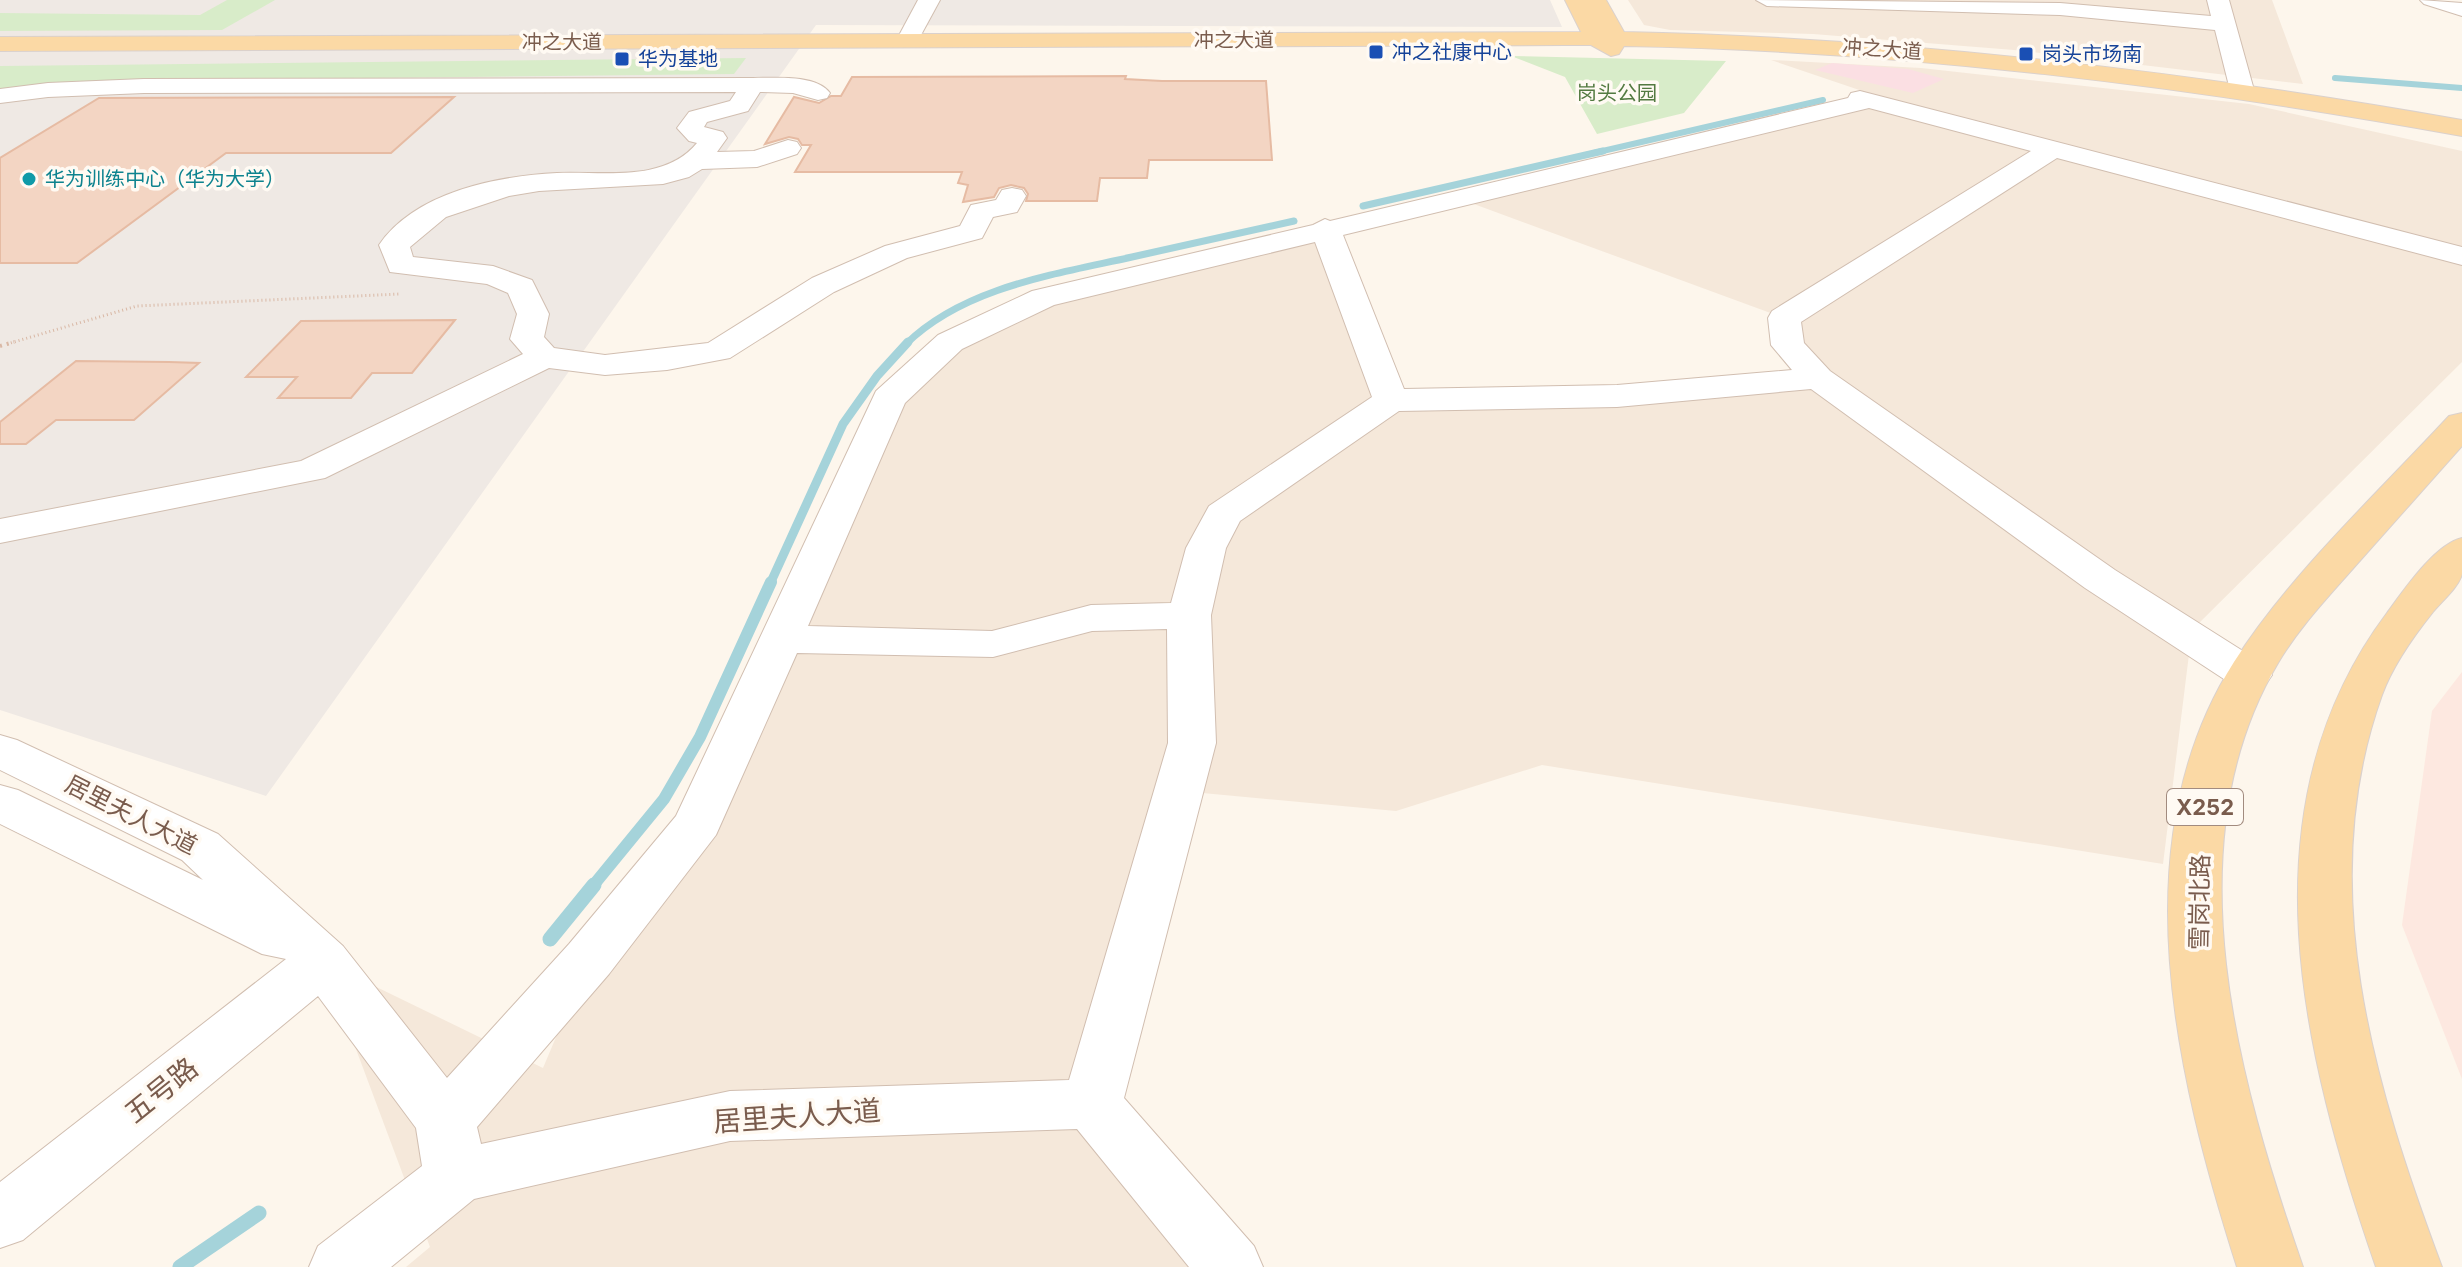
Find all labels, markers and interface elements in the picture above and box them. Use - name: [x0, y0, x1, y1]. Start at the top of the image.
- street label: 冲之大道: [1194, 28, 1274, 52]
- street label: 冲之大道: [522, 30, 602, 54]
- street label: 冲之大道: [1841, 34, 1923, 64]
- place label: 冲之社康中心: [1392, 40, 1512, 64]
- place label: 岗头市场南: [2042, 42, 2142, 66]
- marker: 冲之社康中心: [1367, 43, 1385, 61]
- marker: 岗头市场南: [2017, 45, 2035, 63]
- place label: 华为基地: [638, 47, 718, 71]
- marker: 华为基地: [613, 50, 631, 68]
- park label: 岗头公园: [1577, 81, 1657, 105]
- place label: 华为训练中心（华为大学）: [45, 167, 285, 191]
- marker: 华为训练中心（华为大学）: [20, 170, 38, 188]
- street label: 居里夫人大道: [60, 769, 202, 860]
- road number: X252: [2167, 789, 2243, 825]
- street label: 雪岗北路: [2184, 854, 2215, 950]
- street label: 五号路: [118, 1050, 204, 1130]
- street label: 居里夫人大道: [712, 1093, 882, 1139]

